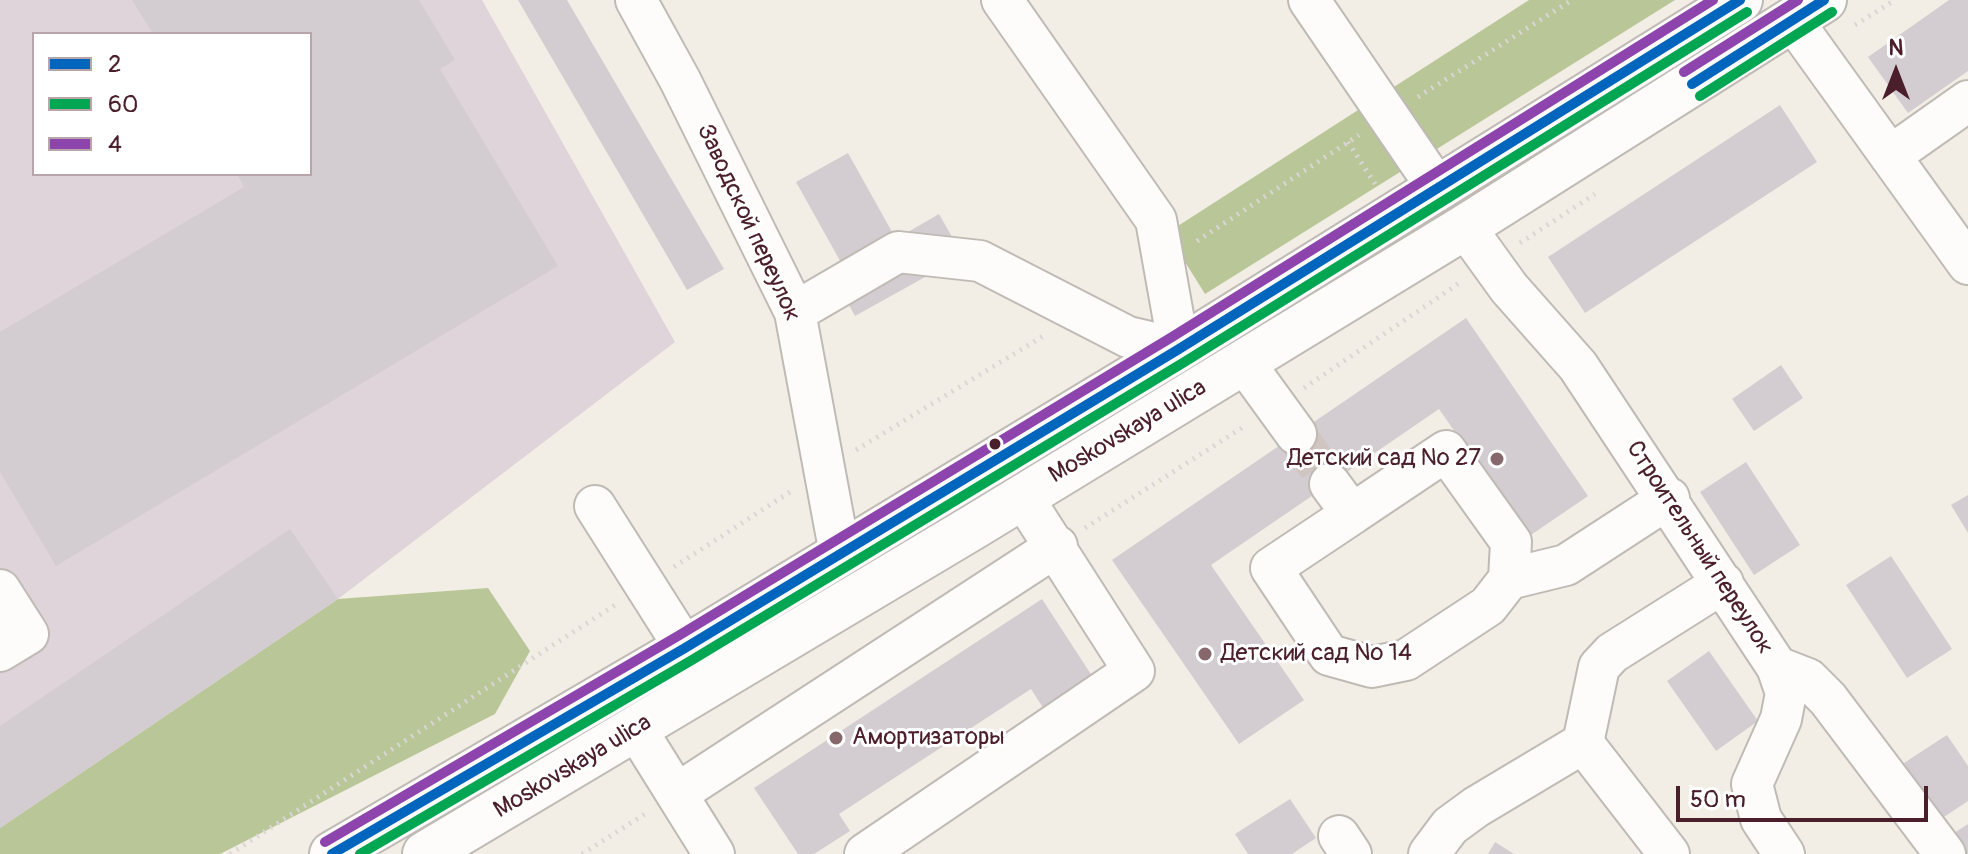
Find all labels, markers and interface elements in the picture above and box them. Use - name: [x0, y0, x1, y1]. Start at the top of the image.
- legend: [32, 32, 312, 176]
- north arrow: [1856, 32, 1936, 112]
- text: N: [1889, 34, 1903, 62]
- text: 2: [108, 50, 121, 79]
- text: 60: [108, 90, 138, 119]
- street label: Заводской переулок: [690, 120, 806, 326]
- text: 4: [108, 130, 122, 159]
- street label: Moskovskaya ulica: [1044, 374, 1212, 490]
- unlabelled marker: [987, 436, 1003, 452]
- street label: Строительный переулок: [1619, 436, 1779, 660]
- place label: Детский сад № 27: [1287, 445, 1481, 473]
- marker: Детский сад № 27: [1488, 450, 1506, 468]
- place label: Детский сад № 14: [1221, 640, 1412, 668]
- marker: Детский сад № 14: [1196, 645, 1214, 663]
- street label: Moskovskaya ulica: [489, 709, 657, 825]
- place label: Амортизаторы: [852, 724, 1005, 752]
- marker: Амортизаторы: [827, 729, 845, 747]
- scale bar: [1680, 770, 1932, 820]
- text: 50 m: [1690, 785, 1746, 814]

